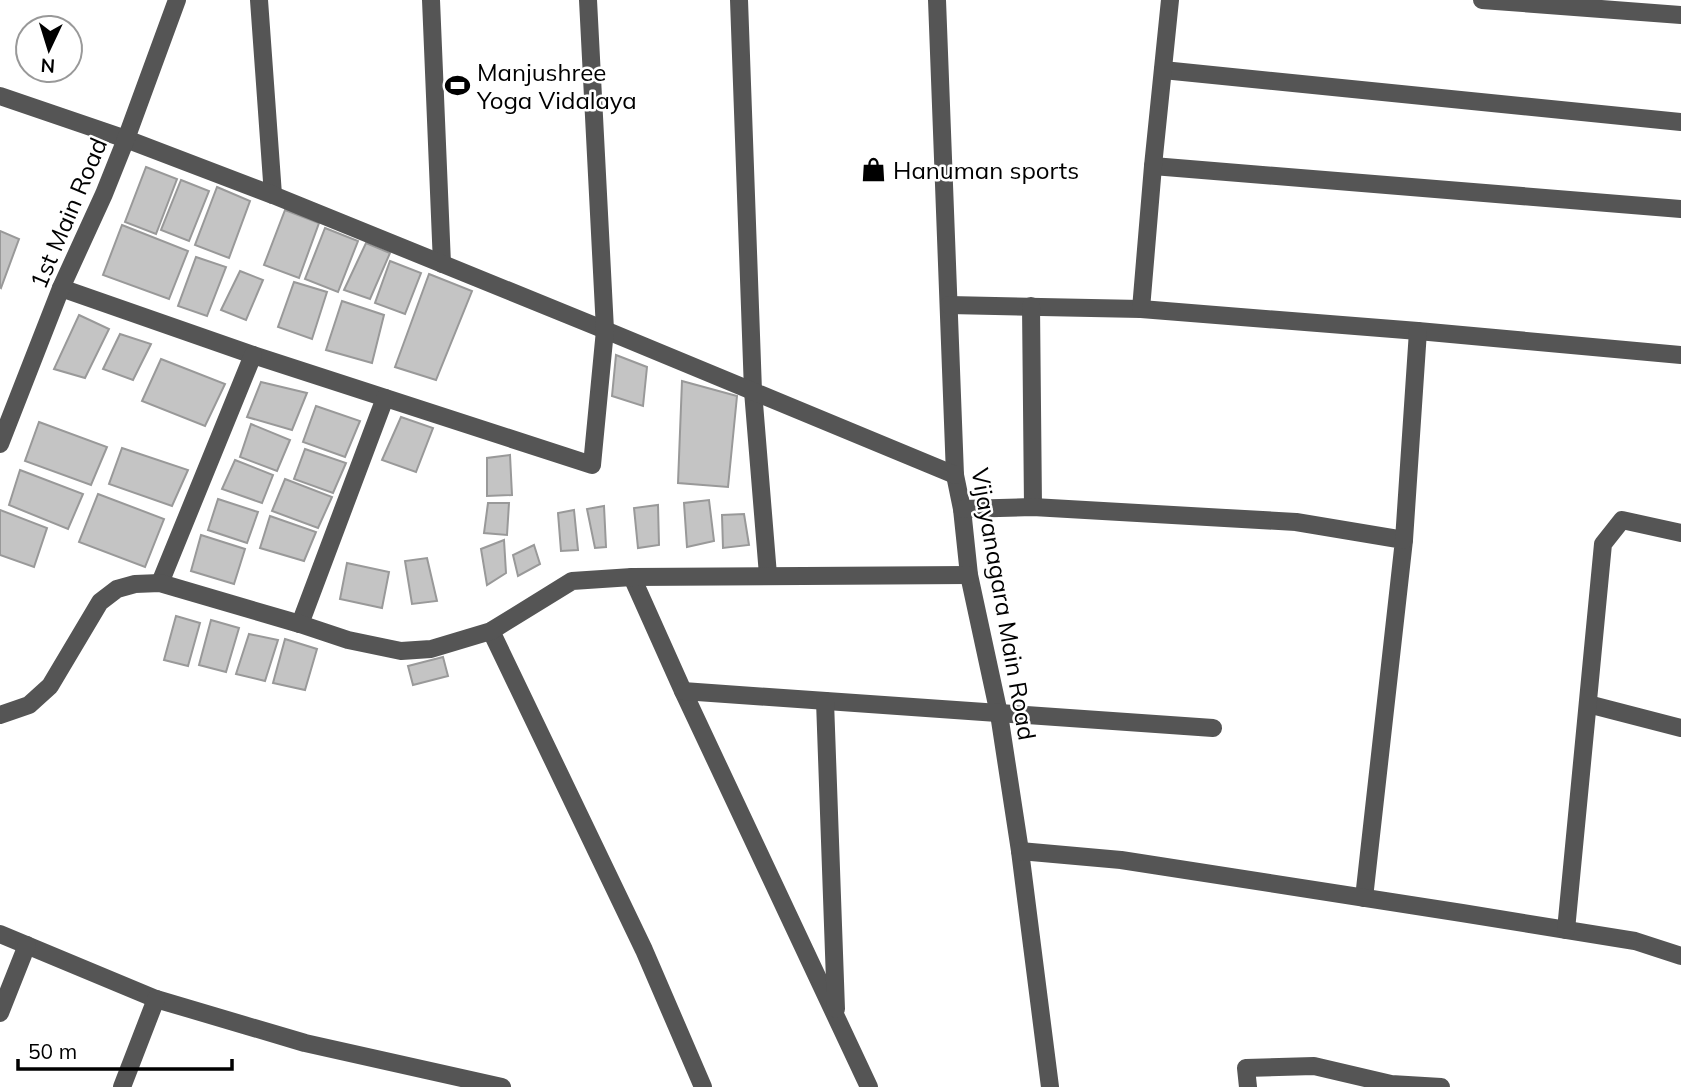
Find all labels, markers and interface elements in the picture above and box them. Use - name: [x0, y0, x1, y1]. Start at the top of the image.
- north arrow: [14, 14, 84, 84]
- text: N: [40, 53, 56, 78]
- place label: Manjushree Yoga Vidalaya: [476, 57, 637, 115]
- sports icon: Manjushree Yoga Vidalaya: [443, 72, 471, 100]
- street label: 1st Main Road: [23, 133, 113, 293]
- place label: Hanuman sports: [893, 155, 1079, 185]
- shop icon: Hanuman sports: [859, 156, 887, 184]
- street label: Vijayanagara Main Road: [965, 466, 1043, 742]
- scale bar: [18, 1028, 231, 1072]
- text: 50 m: [28, 1038, 77, 1064]

